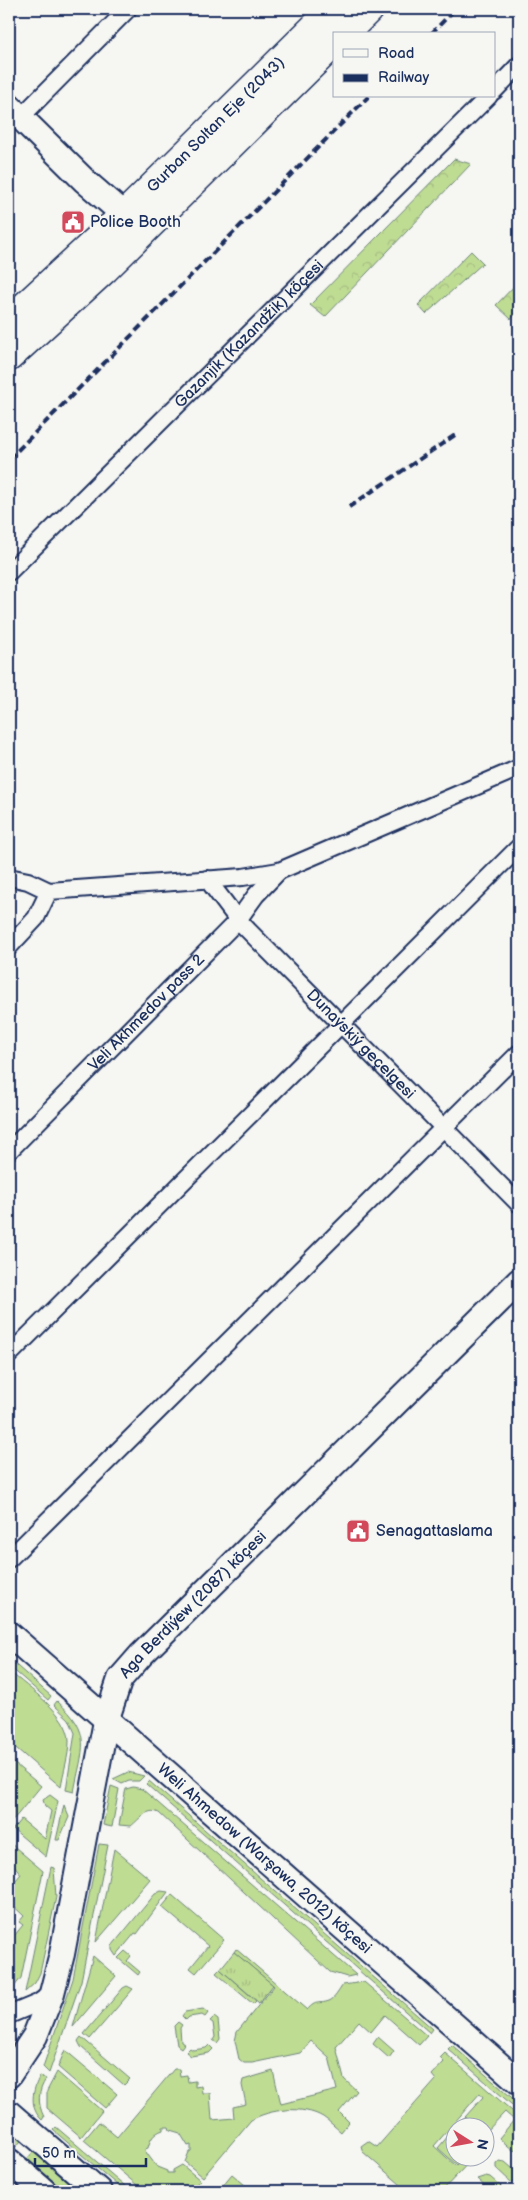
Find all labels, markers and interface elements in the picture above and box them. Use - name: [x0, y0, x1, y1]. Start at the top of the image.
- legend: [333, 32, 496, 98]
- text: Road: [378, 44, 414, 63]
- street label: Gurban Soltan Eje (2043): [143, 53, 288, 197]
- text: Railway: [378, 68, 429, 87]
- public building icon: Police Booth: [60, 209, 86, 235]
- place label: Police Booth: [90, 213, 181, 232]
- street label: Gazanjik (Kazandžik) köçesi: [171, 256, 327, 412]
- street label: Veli Akhmedov pass 2: [84, 950, 209, 1075]
- street label: Dunaýskiý geçelgesi: [303, 985, 419, 1103]
- public building icon: Senagattaslama: [345, 1518, 371, 1544]
- place label: Senagattaslama: [376, 1522, 493, 1541]
- street label: Aga Berdiýew (2087) köçesi: [116, 1527, 270, 1682]
- street label: Weli Ahmedow (Warşawa, 2012) köçesi: [153, 1759, 375, 1958]
- north arrow: [446, 2118, 496, 2168]
- scale bar: [35, 2135, 146, 2167]
- text: N: [473, 2138, 492, 2151]
- text: 50 m: [42, 2144, 76, 2163]

